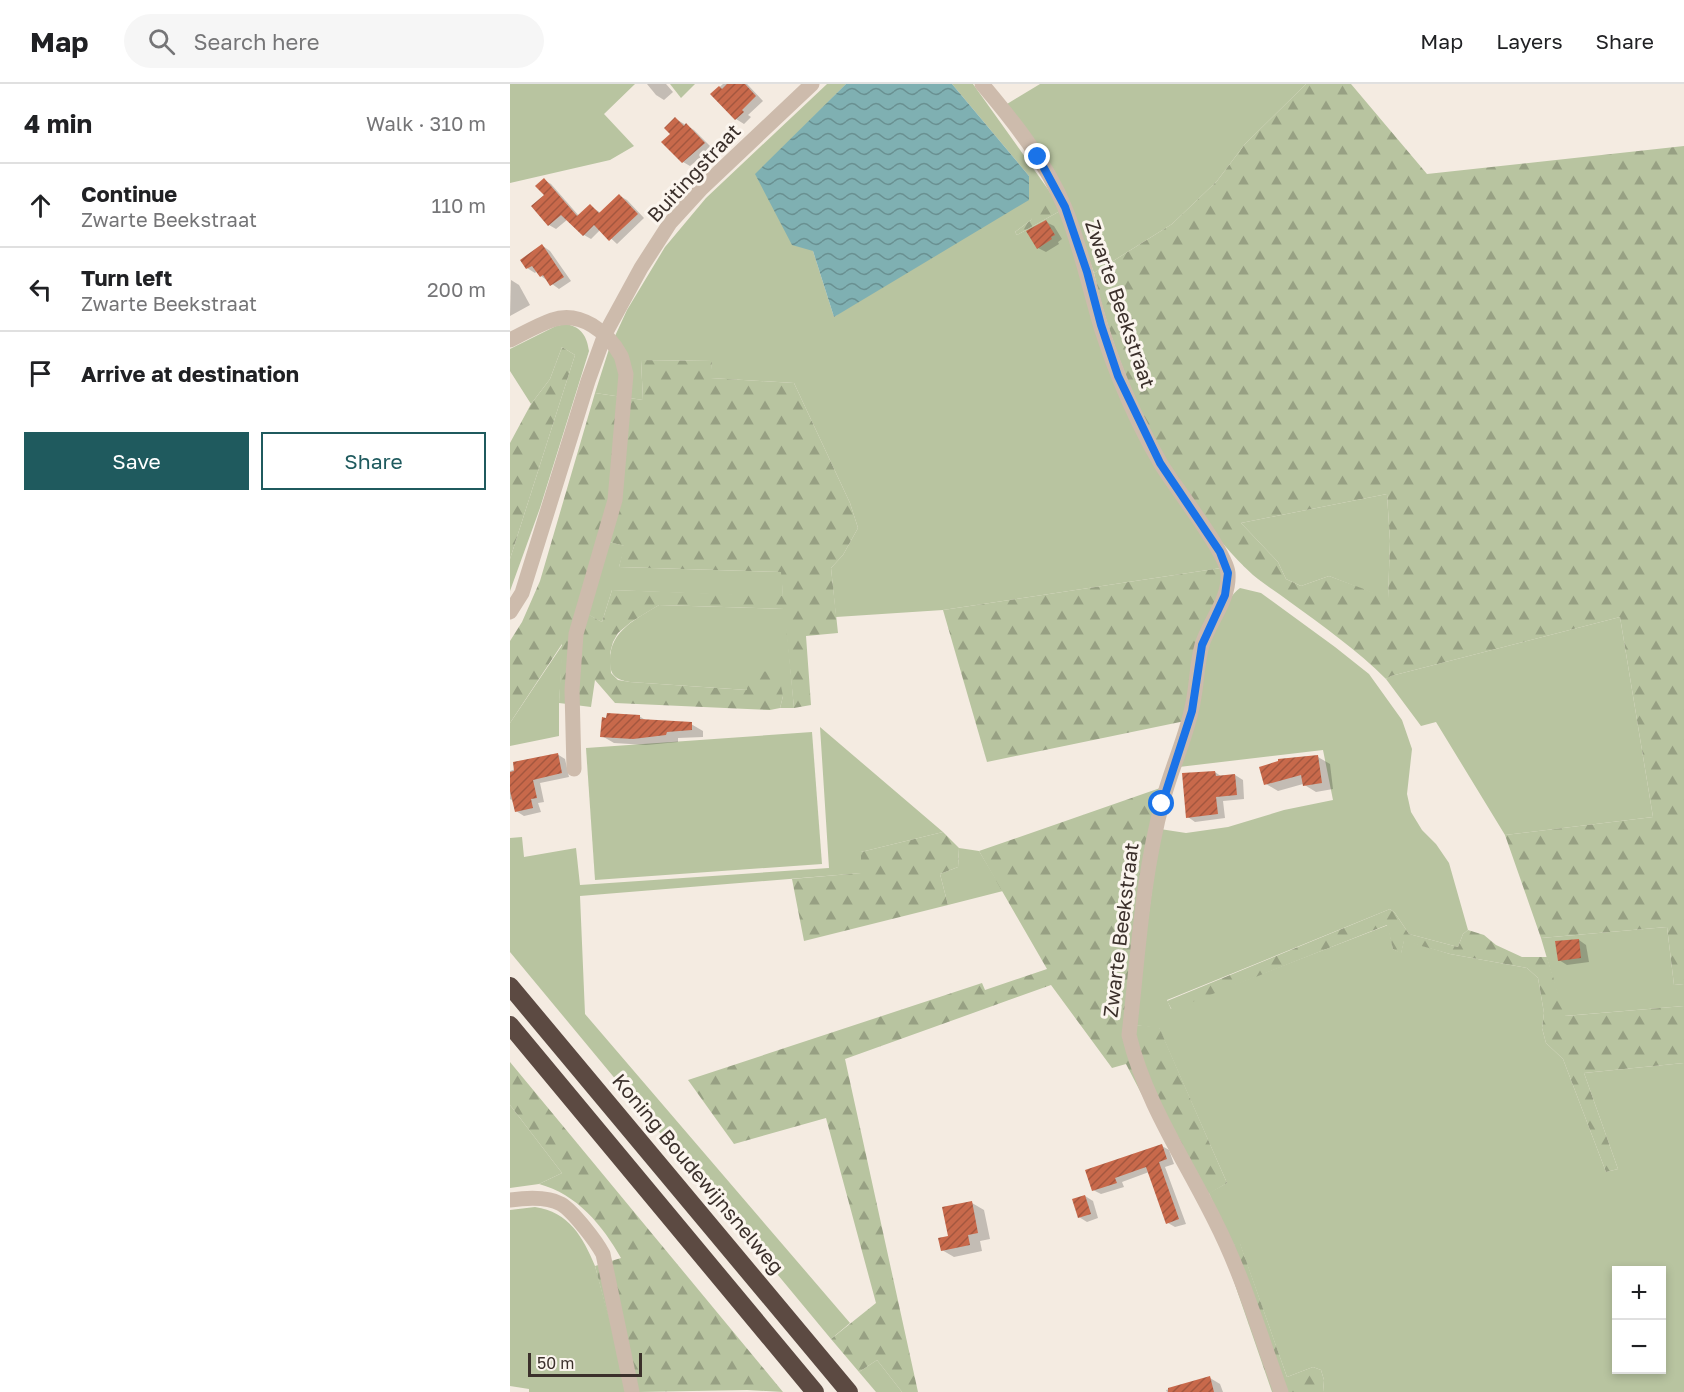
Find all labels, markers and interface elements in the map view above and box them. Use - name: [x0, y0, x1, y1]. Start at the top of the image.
- search box: [124, 14, 544, 68]
- text: Map: [30, 25, 88, 58]
- icon: search: [145, 25, 178, 58]
- text: Search here: [193, 28, 319, 55]
- text: Map: [1420, 28, 1463, 54]
- text: Layers: [1496, 28, 1563, 54]
- text: Share: [1596, 28, 1654, 54]
- text: 4 min: [24, 108, 92, 139]
- text: Walk · 310 m: [366, 111, 486, 135]
- street label: Buitingstraat: [642, 118, 745, 226]
- route end: [1024, 143, 1050, 169]
- text: Continue: [81, 180, 177, 207]
- icon: ahead: [24, 189, 57, 222]
- text: 110 m: [432, 193, 486, 217]
- text: Zwarte Beekstraat: [81, 207, 257, 231]
- street label: Zwarte Beekstraat: [1081, 217, 1161, 391]
- text: Turn left: [81, 264, 172, 291]
- icon: left: [24, 273, 57, 306]
- text: 200 m: [427, 277, 486, 301]
- text: Zwarte Beekstraat: [81, 291, 257, 315]
- icon: arrive: [24, 357, 57, 390]
- text: Arrive at destination: [81, 360, 299, 387]
- button: Save: [24, 432, 249, 490]
- button: Share: [261, 432, 486, 490]
- route start: [1148, 790, 1174, 816]
- street label: Zwarte Beekstraat: [1097, 841, 1143, 1019]
- street label: Koning Boudewijnsnelweg: [608, 1068, 789, 1278]
- map controls: [1612, 1266, 1666, 1374]
- button: +: [1612, 1266, 1666, 1320]
- button: −: [1612, 1320, 1666, 1374]
- scale bar: [528, 1350, 642, 1378]
- text: 50 m: [537, 1353, 574, 1373]

